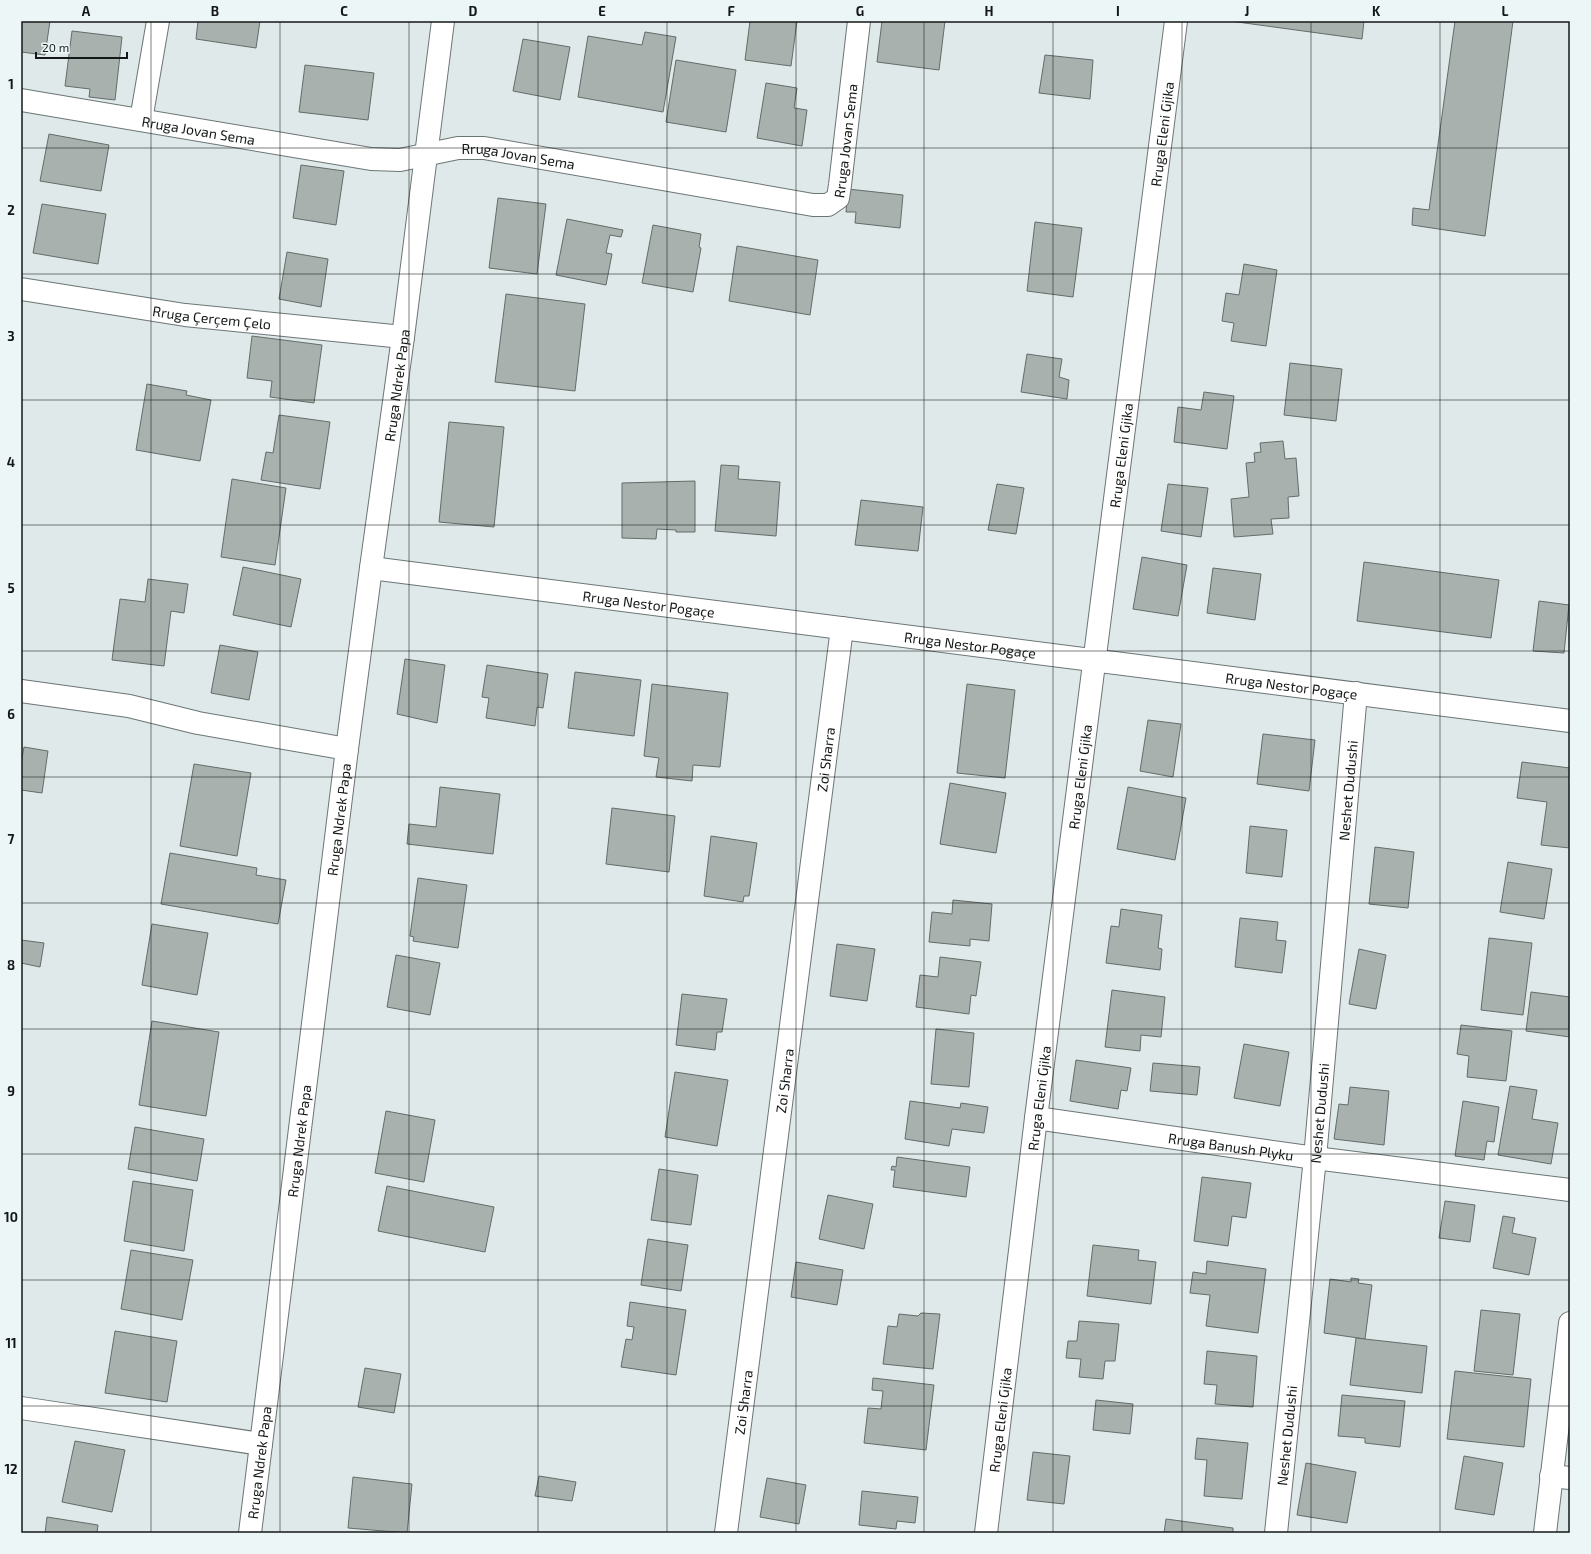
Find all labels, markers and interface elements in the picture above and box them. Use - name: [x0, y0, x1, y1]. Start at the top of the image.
- text: A: [82, 3, 91, 19]
- text: B: [211, 3, 219, 19]
- text: C: [340, 3, 348, 19]
- text: D: [469, 3, 478, 19]
- text: E: [598, 3, 606, 19]
- text: F: [727, 3, 735, 19]
- text: G: [856, 3, 864, 19]
- text: H: [985, 3, 994, 19]
- text: I: [1116, 3, 1120, 19]
- text: J: [1245, 3, 1249, 19]
- text: K: [1372, 3, 1381, 19]
- text: L: [1502, 3, 1509, 19]
- scale bar: [36, 34, 127, 60]
- text: 20 m: [42, 40, 69, 54]
- text: 1: [8, 76, 14, 92]
- street label: Rruga Eleni Gjika: [1146, 80, 1177, 188]
- street label: Rruga Jovan Sema: [830, 83, 860, 199]
- street label: Rruga Jovan Sema: [140, 112, 257, 148]
- street label: Rruga Jovan Sema: [461, 140, 576, 172]
- text: 2: [7, 202, 15, 218]
- street label: Rruga Çerçem Çelo: [151, 302, 272, 332]
- text: 3: [7, 328, 15, 344]
- street label: Rruga Ndrek Papa: [380, 328, 412, 443]
- street label: Rruga Eleni Gjika: [1105, 402, 1136, 509]
- text: 4: [7, 454, 15, 470]
- text: 5: [7, 580, 15, 596]
- street label: Rruga Nestor Pogaçe: [582, 587, 716, 620]
- street label: Rruga Nestor Pogaçe: [903, 628, 1037, 661]
- street label: Rruga Nestor Pogaçe: [1225, 669, 1359, 702]
- text: 6: [7, 706, 15, 722]
- street label: Rruga Eleni Gjika: [1064, 723, 1095, 830]
- street label: Zoi Sharra: [813, 726, 838, 793]
- street label: Neshet Dudushi: [1335, 740, 1360, 841]
- street label: Rruga Ndrek Papa: [323, 762, 354, 877]
- text: 7: [8, 831, 15, 847]
- text: 8: [7, 957, 15, 973]
- street label: Rruga Eleni Gjika: [1024, 1045, 1054, 1152]
- street label: Zoi Sharra: [771, 1047, 797, 1114]
- street label: Neshet Dudushi: [1306, 1062, 1332, 1164]
- text: 9: [7, 1083, 15, 1099]
- street label: Rruga Ndrek Papa: [283, 1084, 314, 1198]
- street label: Rruga Banush Plyku: [1167, 1129, 1295, 1163]
- text: 10: [4, 1209, 18, 1225]
- text: 11: [5, 1335, 17, 1351]
- street label: Rruga Eleni Gjika: [985, 1366, 1014, 1473]
- street label: Zoi Sharra: [730, 1369, 755, 1435]
- street label: Neshet Dudushi: [1272, 1385, 1300, 1486]
- street label: Rruga Ndrek Papa: [243, 1405, 274, 1520]
- text: 12: [4, 1461, 18, 1477]

